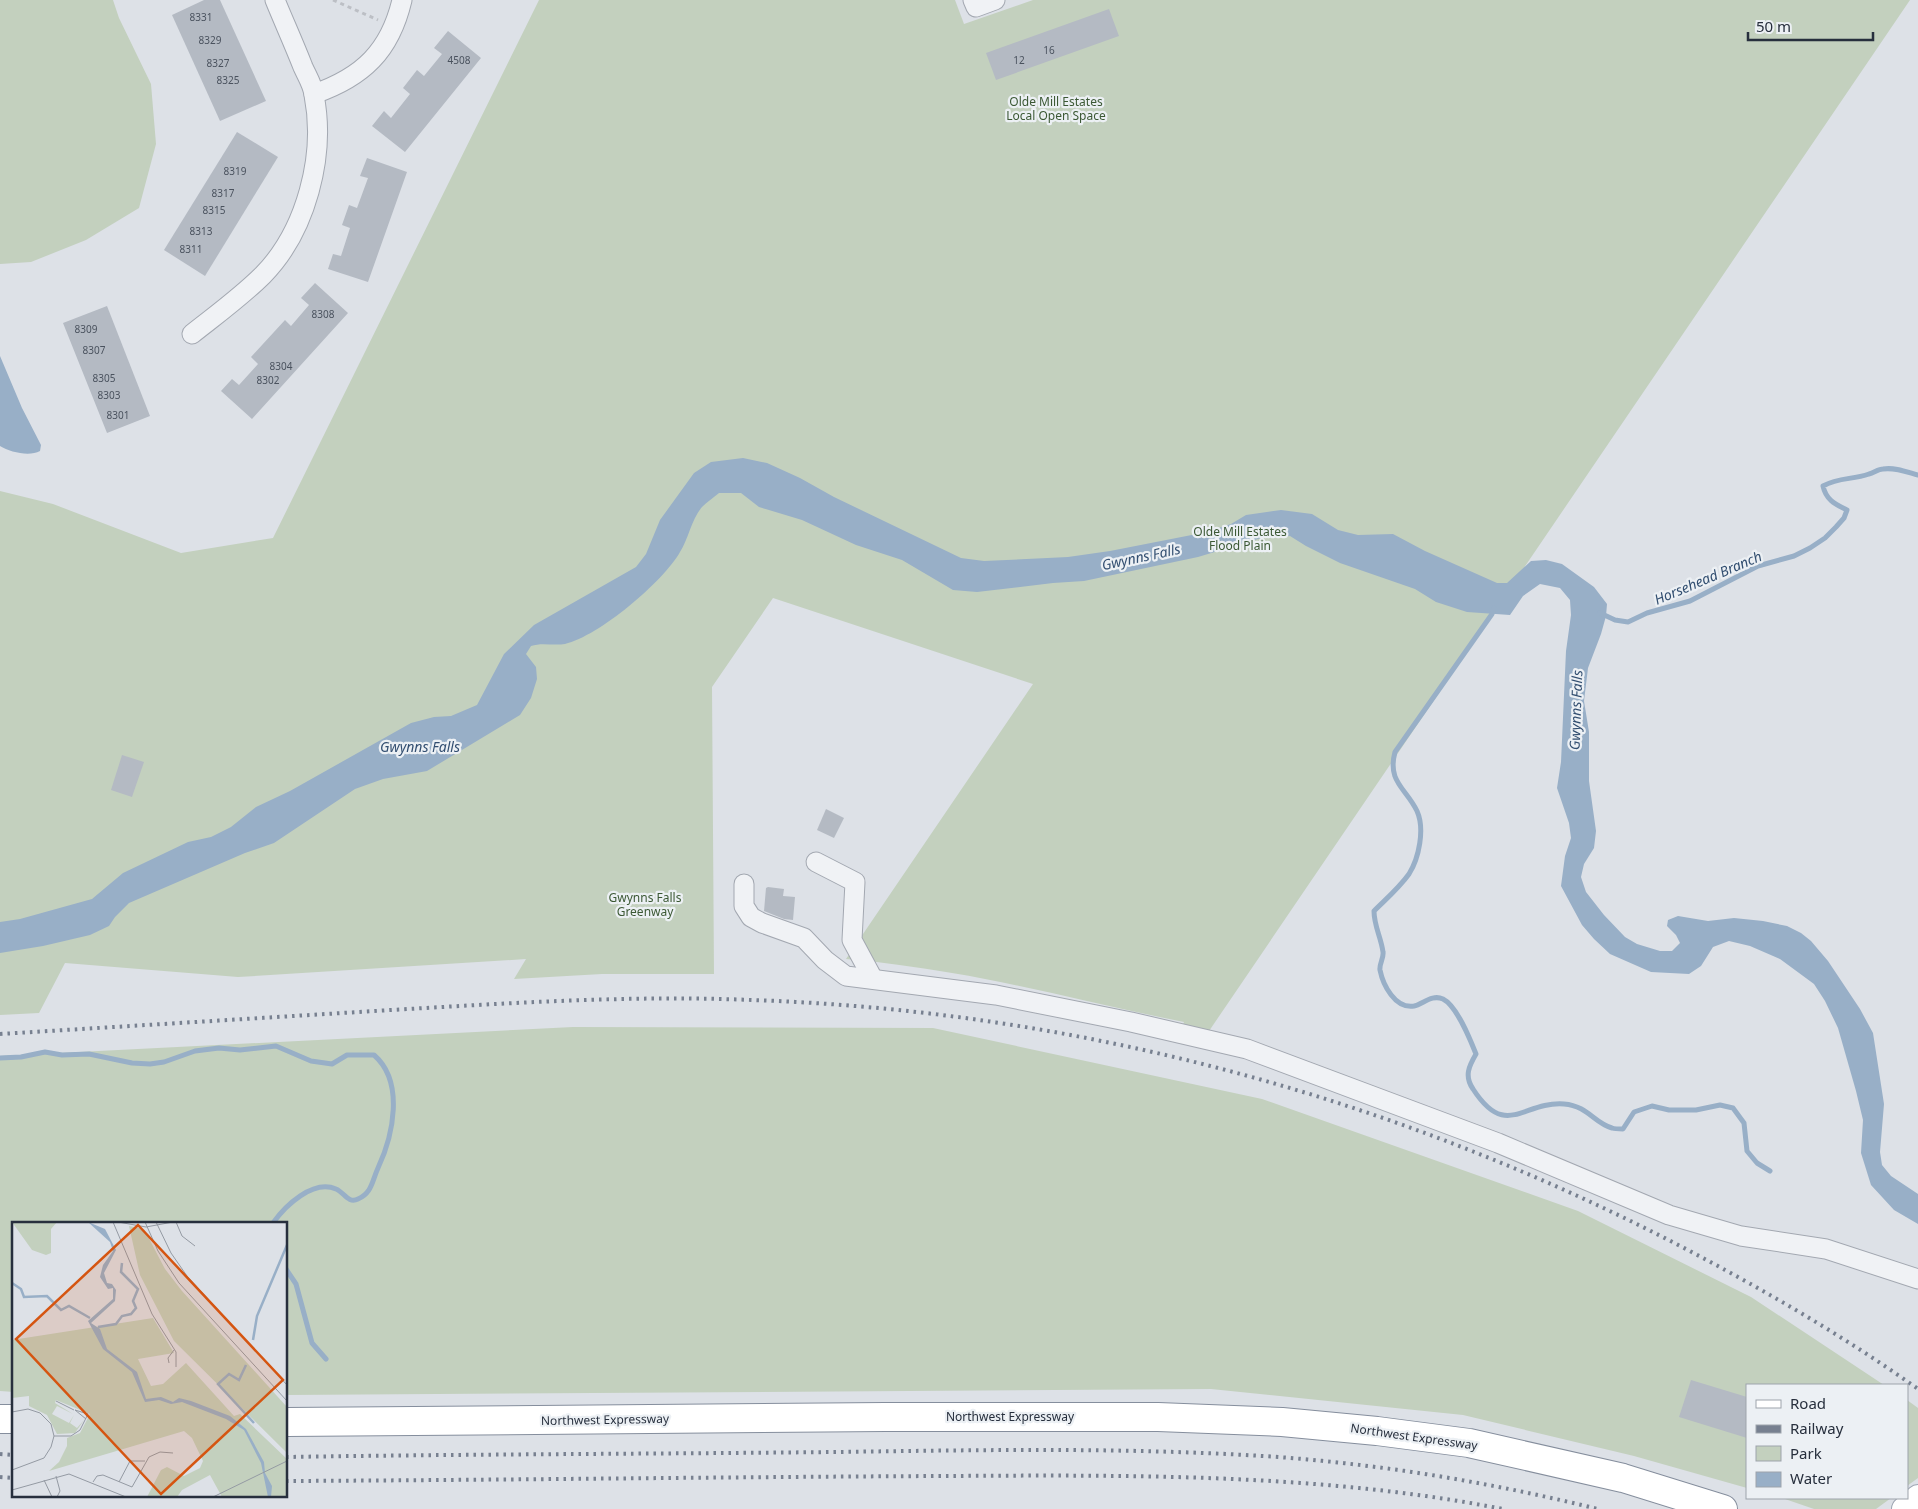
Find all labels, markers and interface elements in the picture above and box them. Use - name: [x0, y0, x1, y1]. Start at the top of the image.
- house number: 8331: [190, 10, 212, 24]
- scale bar: [1748, 10, 1873, 42]
- text: 50 m: [1756, 16, 1791, 36]
- house number: 8329: [199, 33, 222, 47]
- house number: 16: [1043, 43, 1055, 57]
- house number: 4508: [448, 53, 471, 67]
- house number: 12: [1013, 53, 1025, 67]
- house number: 8327: [207, 56, 230, 70]
- house number: 8325: [217, 73, 240, 87]
- park label: Olde Mill Estates Local Open Space: [1006, 93, 1106, 124]
- house number: 8319: [224, 164, 247, 178]
- house number: 8317: [212, 186, 235, 200]
- house number: 8315: [203, 203, 226, 217]
- house number: 8313: [190, 224, 213, 238]
- house number: 8311: [180, 242, 202, 256]
- house number: 8308: [312, 307, 335, 321]
- house number: 8309: [75, 322, 98, 336]
- house number: 8307: [83, 343, 106, 357]
- house number: 8304: [270, 359, 293, 373]
- house number: 8305: [93, 371, 116, 385]
- house number: 8302: [257, 373, 280, 387]
- house number: 8303: [98, 388, 121, 402]
- house number: 8301: [107, 408, 129, 422]
- park label: Olde Mill Estates Flood Plain: [1193, 523, 1287, 554]
- water label: Gwynns Falls: [1100, 539, 1182, 574]
- water label: Horsehead Branch: [1651, 546, 1764, 609]
- water label: Gwynns Falls: [1565, 670, 1586, 750]
- water label: Gwynns Falls: [380, 737, 460, 756]
- park label: Gwynns Falls Greenway: [609, 889, 682, 920]
- inset map: [12, 1222, 288, 1496]
- legend: [1746, 1384, 1908, 1499]
- text: Road: [1790, 1393, 1826, 1413]
- street label: Northwest Expressway: [946, 1408, 1075, 1425]
- street label: Northwest Expressway: [541, 1410, 670, 1429]
- text: Railway: [1790, 1418, 1844, 1438]
- street label: Northwest Expressway: [1349, 1419, 1480, 1454]
- text: Park: [1790, 1443, 1822, 1463]
- text: Water: [1790, 1468, 1832, 1488]

